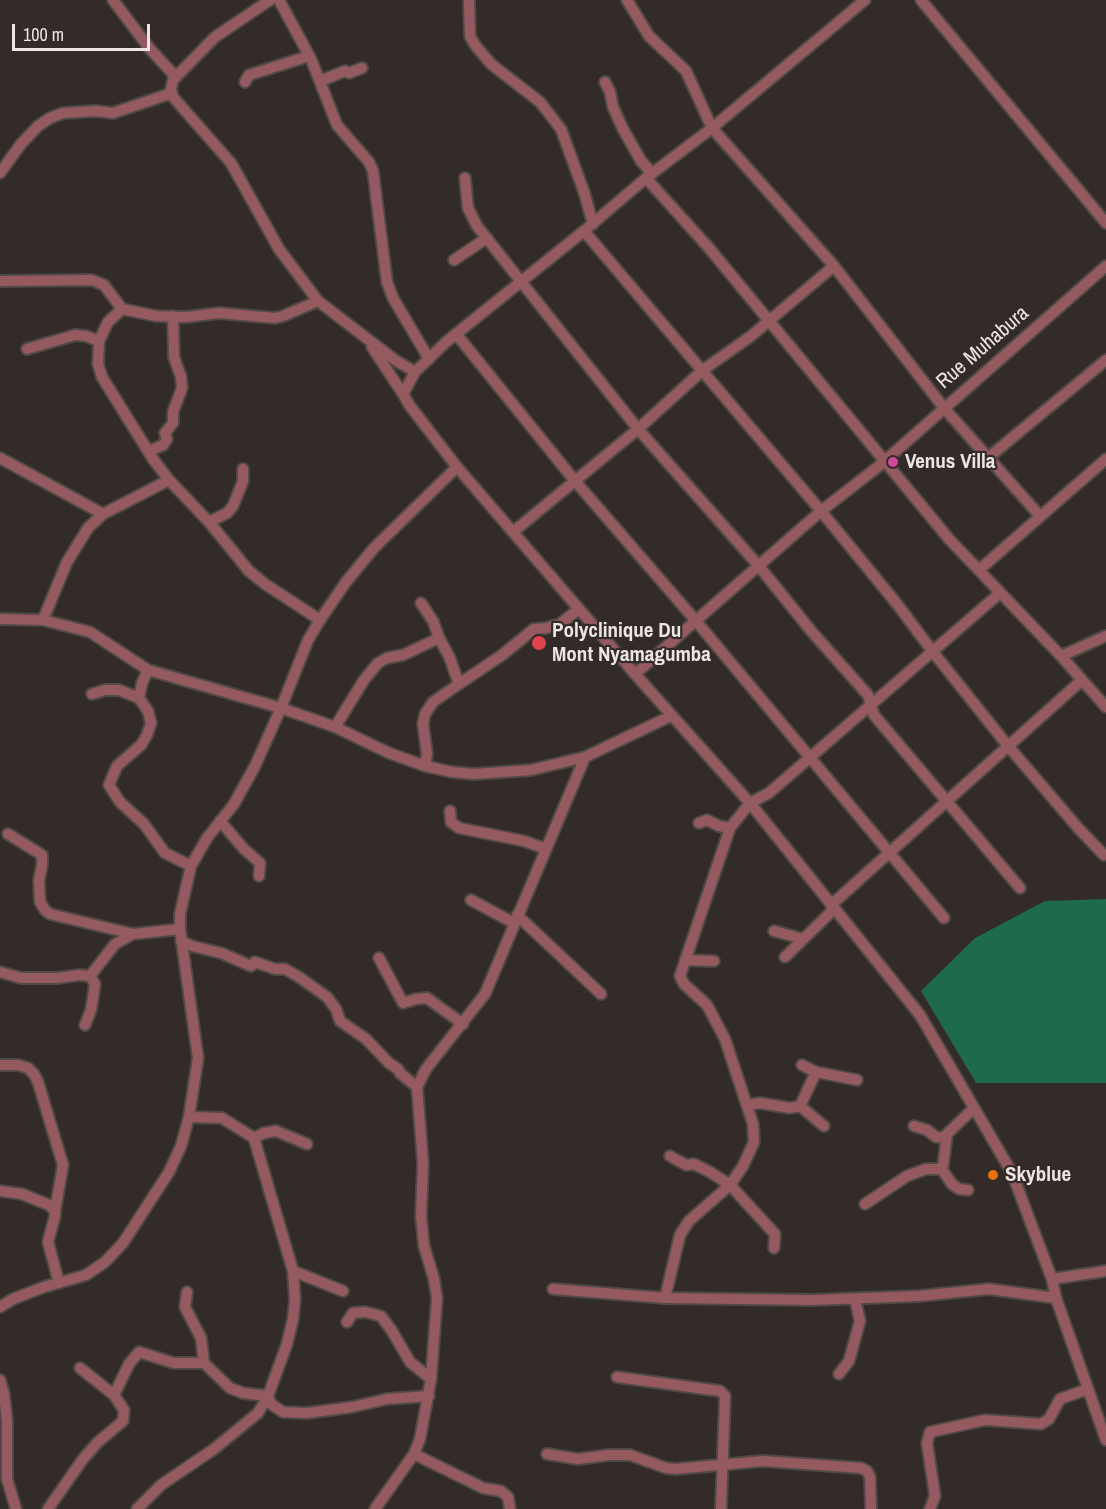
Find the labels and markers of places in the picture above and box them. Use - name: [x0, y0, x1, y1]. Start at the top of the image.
- place label: Venus Villa: [905, 449, 995, 475]
- marker: Venus Villa: [886, 455, 900, 469]
- place label: Polyclinique Du Mont Nyamagumba: [552, 618, 711, 668]
- marker: Polyclinique Du Mont Nyamagumba: [530, 634, 548, 652]
- place label: Skyblue: [1005, 1162, 1071, 1188]
- marker: Skyblue: [986, 1168, 1000, 1182]

